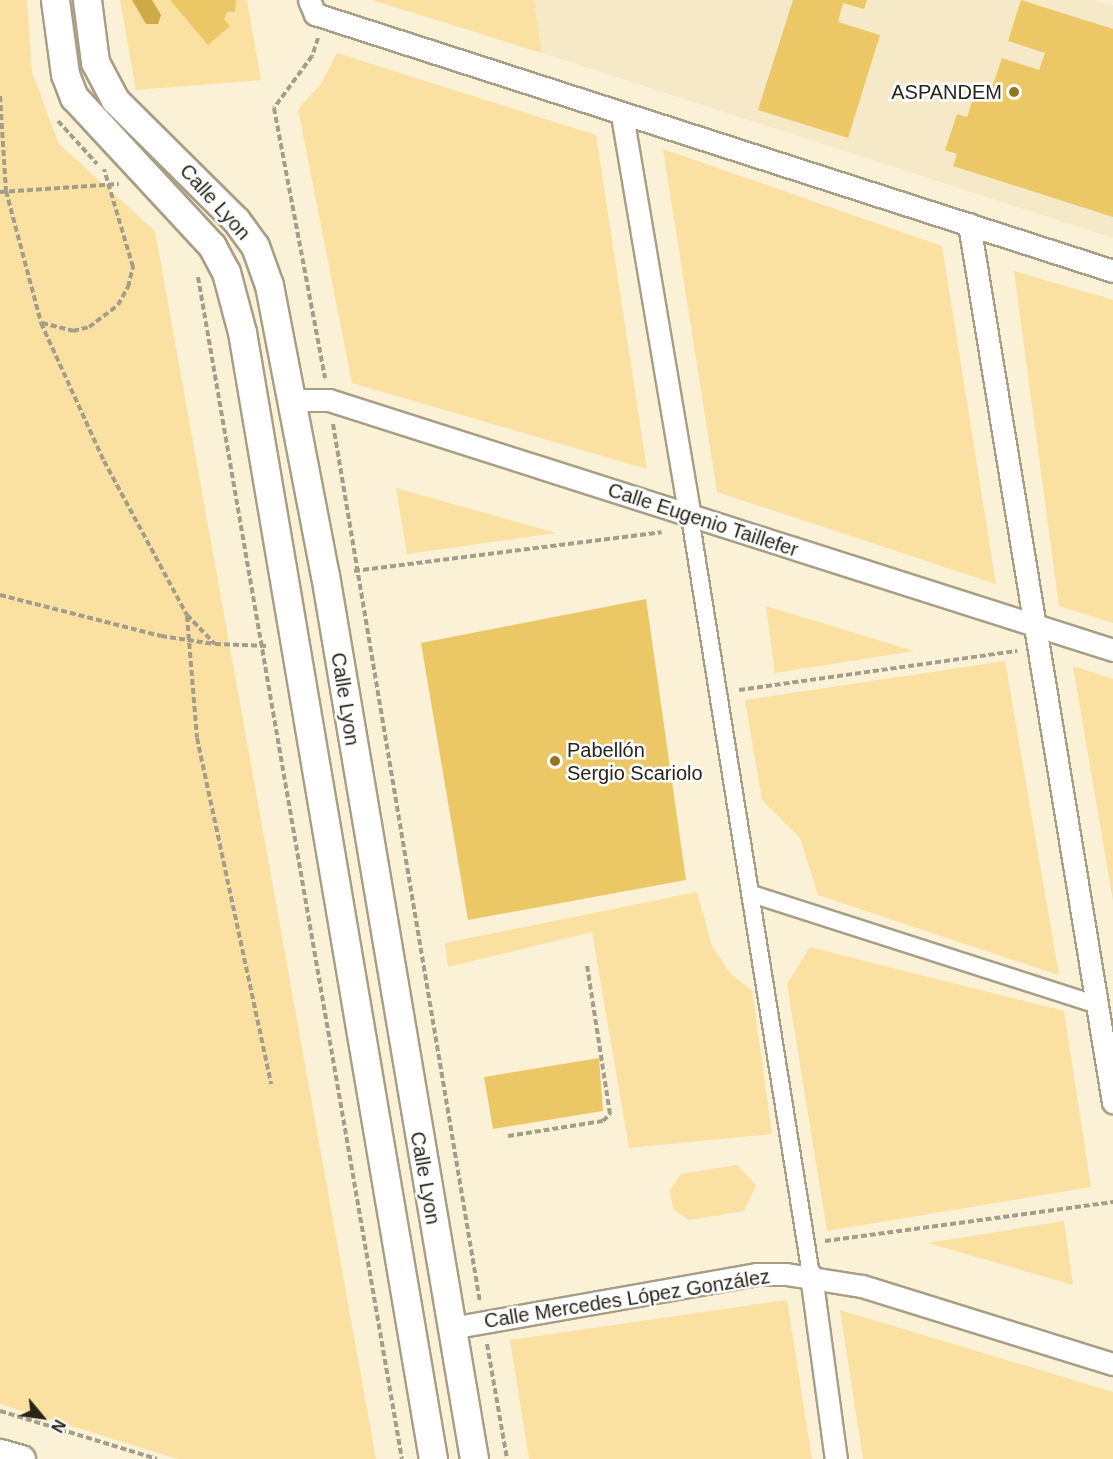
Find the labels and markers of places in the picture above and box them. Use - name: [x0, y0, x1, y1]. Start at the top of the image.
- place label: ASPANDEM: [891, 80, 1002, 104]
- marker: ASPANDEM: [1007, 85, 1021, 99]
- place label: Pabellón Sergio Scariolo: [567, 738, 703, 785]
- marker: Pabellón Sergio Scariolo: [548, 754, 562, 768]

